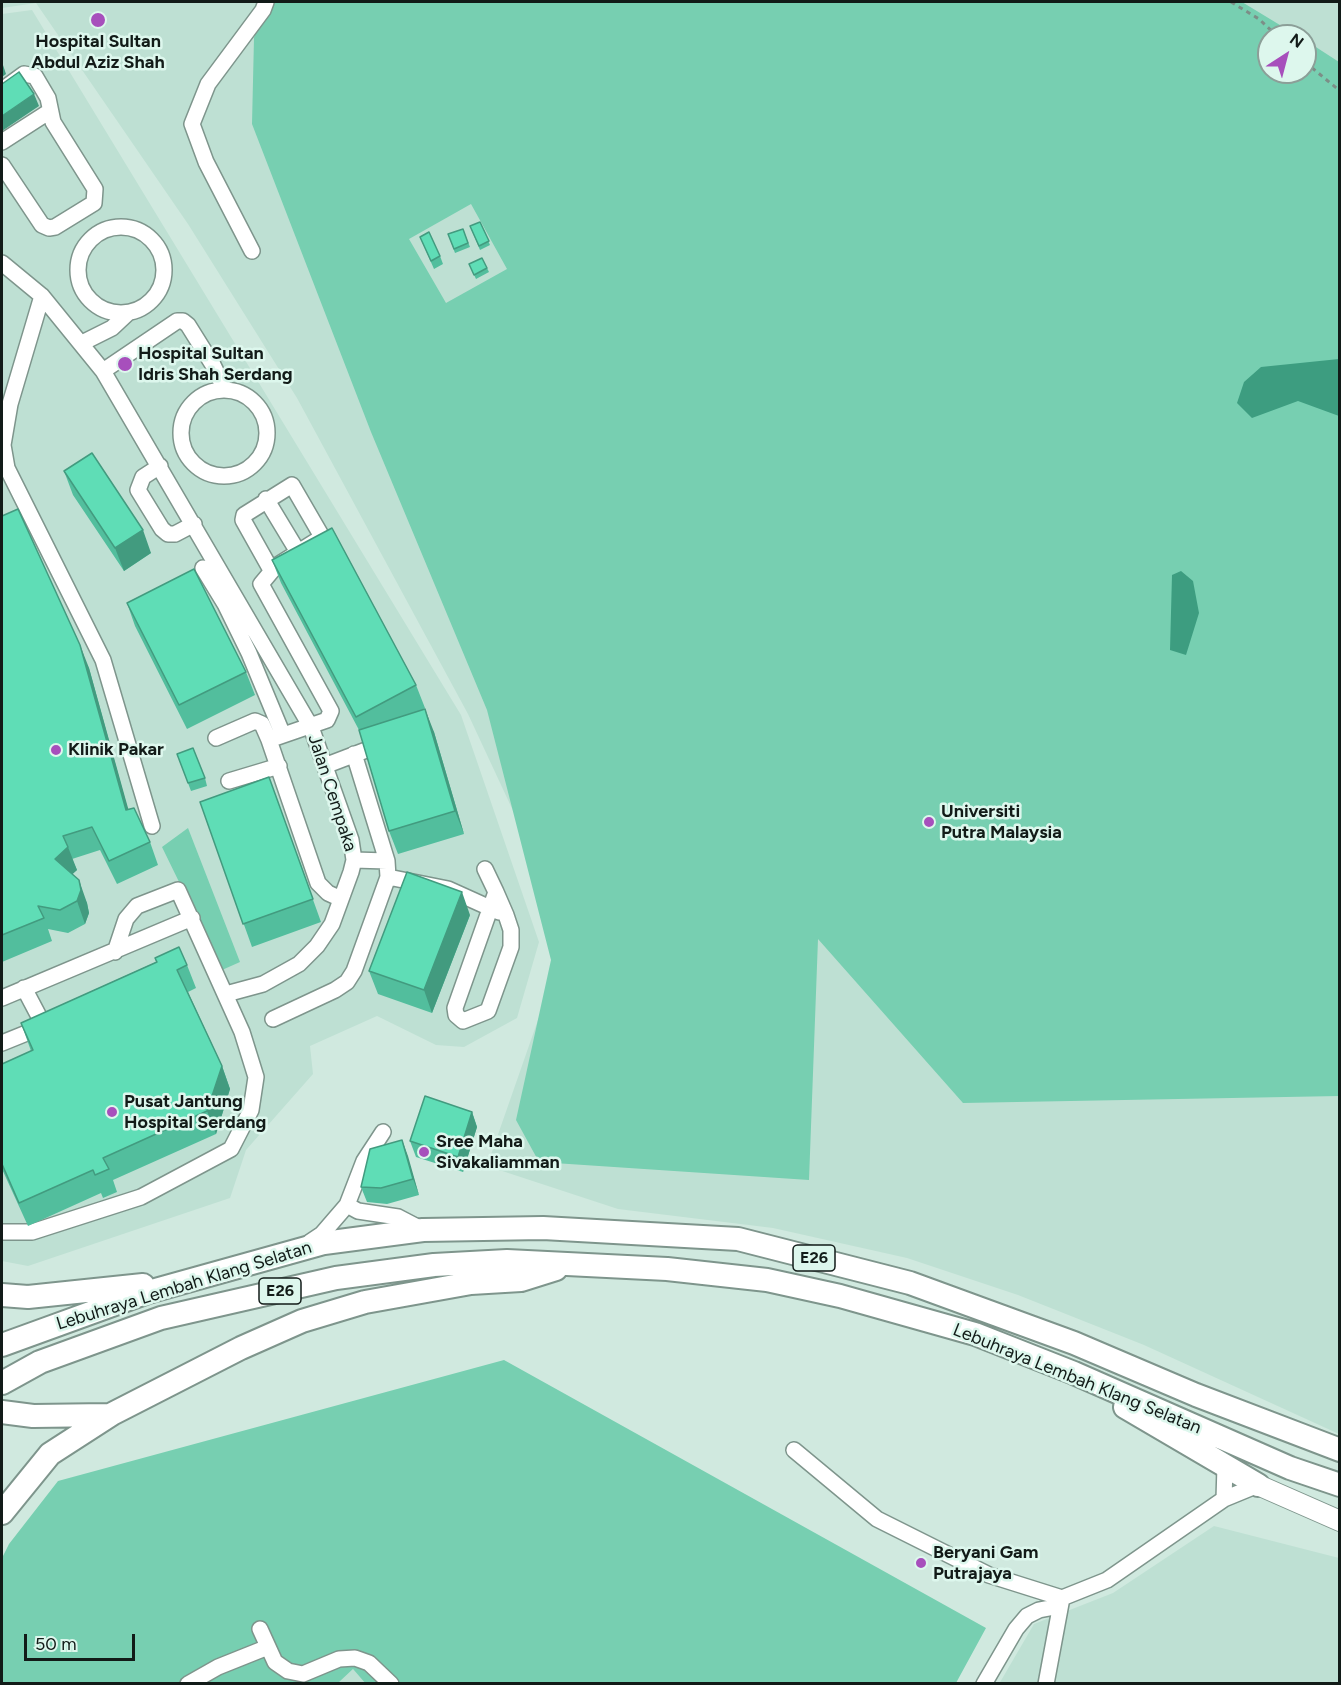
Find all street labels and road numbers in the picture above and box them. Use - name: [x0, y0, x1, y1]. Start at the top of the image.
- street label: Jalan Cempaka: [303, 732, 361, 854]
- street label: Lebuhraya Lembah Klang Selatan: [54, 1237, 314, 1335]
- road number: E26: [793, 1245, 835, 1271]
- road number: E26: [259, 1278, 301, 1304]
- street label: Lebuhraya Lembah Klang Selatan: [950, 1319, 1204, 1439]

